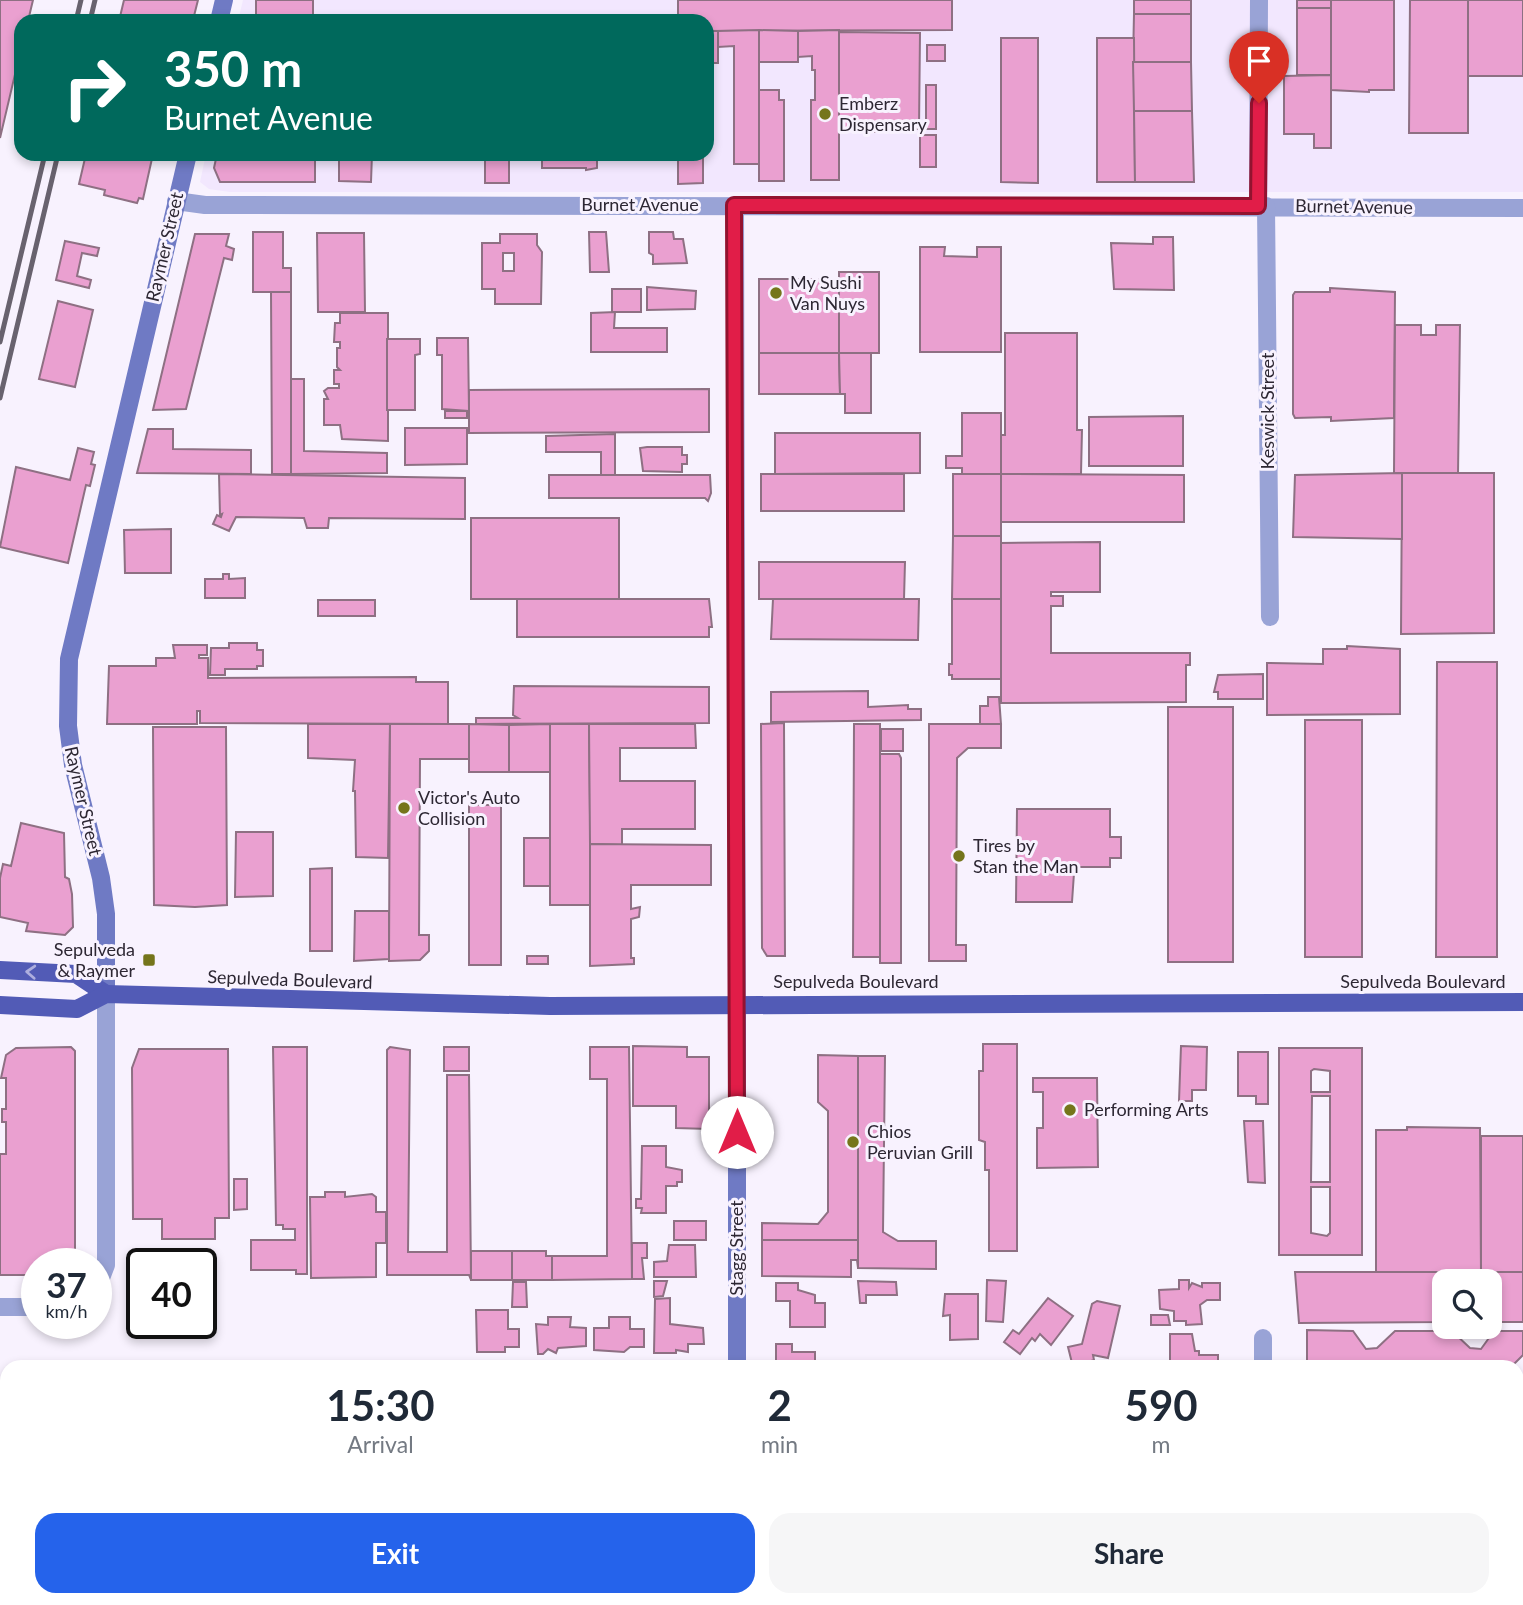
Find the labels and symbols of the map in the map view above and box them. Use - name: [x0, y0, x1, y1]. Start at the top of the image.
- pin: [1229, 31, 1289, 103]
- place label: Emberz Dispensary: [839, 92, 928, 135]
- marker: Emberz Dispensary: [817, 106, 833, 122]
- street label: Raymer Street: [141, 189, 187, 304]
- street label: Burnet Avenue: [581, 193, 699, 215]
- street label: Burnet Avenue: [1295, 194, 1413, 218]
- place label: My Sushi Van Nuys: [790, 271, 865, 314]
- marker: My Sushi Van Nuys: [768, 285, 784, 301]
- street label: Keswick Street: [1256, 352, 1278, 469]
- street label: Raymer Street: [61, 744, 107, 858]
- place label: Victor's Auto Collision: [418, 786, 520, 829]
- marker: Victor's Auto Collision: [396, 800, 412, 816]
- place label: Tires by Stan the Man: [973, 834, 1078, 877]
- marker: Tires by Stan the Man: [951, 848, 967, 864]
- place label: Sepulveda & Raymer: [54, 938, 135, 981]
- marker: Sepulveda & Raymer: [141, 952, 157, 968]
- one-way arrow: [26, 964, 37, 979]
- street label: Sepulveda Boulevard: [207, 965, 373, 993]
- street label: Sepulveda Boulevard: [773, 970, 939, 992]
- street label: Sepulveda Boulevard: [1340, 970, 1506, 992]
- position arrow: [700, 1095, 774, 1169]
- place label: Performing Arts: [1084, 1098, 1209, 1120]
- marker: Performing Arts: [1062, 1102, 1078, 1118]
- place label: Chios Peruvian Grill: [867, 1120, 973, 1163]
- marker: Chios Peruvian Grill: [845, 1134, 861, 1150]
- street label: Stagg Street: [725, 1200, 747, 1296]
- speed limit sign: 40: [126, 1248, 217, 1339]

